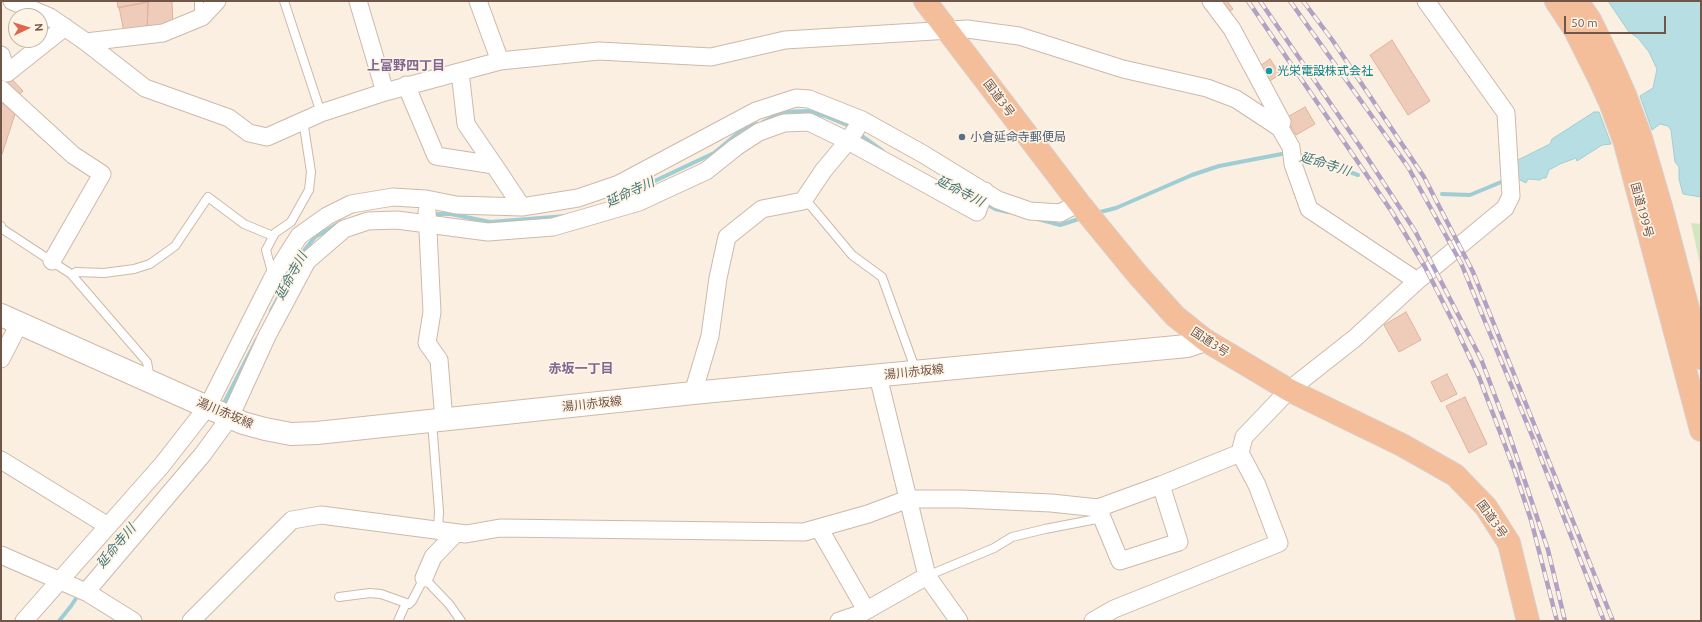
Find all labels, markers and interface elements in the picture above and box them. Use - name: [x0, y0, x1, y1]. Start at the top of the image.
- north arrow: [8, 8, 48, 48]
- scale bar: [1566, 8, 1668, 34]
- text: 50 m: [1571, 16, 1598, 29]
- text: N: [33, 23, 45, 32]
- district label: 上富野四丁目: [367, 58, 445, 74]
- place label: 光栄電設株式会社: [1277, 64, 1373, 78]
- marker: 光栄電設株式会社: [1264, 66, 1274, 76]
- street label: 国道3号: [980, 77, 1018, 119]
- place label: 小倉延命寺郵便局: [970, 130, 1066, 144]
- marker: 小倉延命寺郵便局: [957, 132, 967, 142]
- water label: 延命寺川: [1298, 149, 1352, 179]
- water label: 延命寺川: [933, 172, 987, 210]
- water label: 延命寺川: [603, 174, 657, 210]
- street label: 国道199号: [1628, 181, 1656, 239]
- water label: 延命寺川: [272, 249, 310, 303]
- street label: 国道3号: [1188, 324, 1232, 360]
- district label: 赤坂一丁目: [549, 361, 613, 377]
- street label: 湯川赤坂線: [883, 362, 945, 382]
- street label: 湯川赤坂線: [561, 394, 623, 414]
- street label: 湯川赤坂線: [195, 395, 255, 431]
- street label: 国道3号: [1474, 497, 1510, 541]
- water label: 延命寺川: [93, 521, 139, 571]

